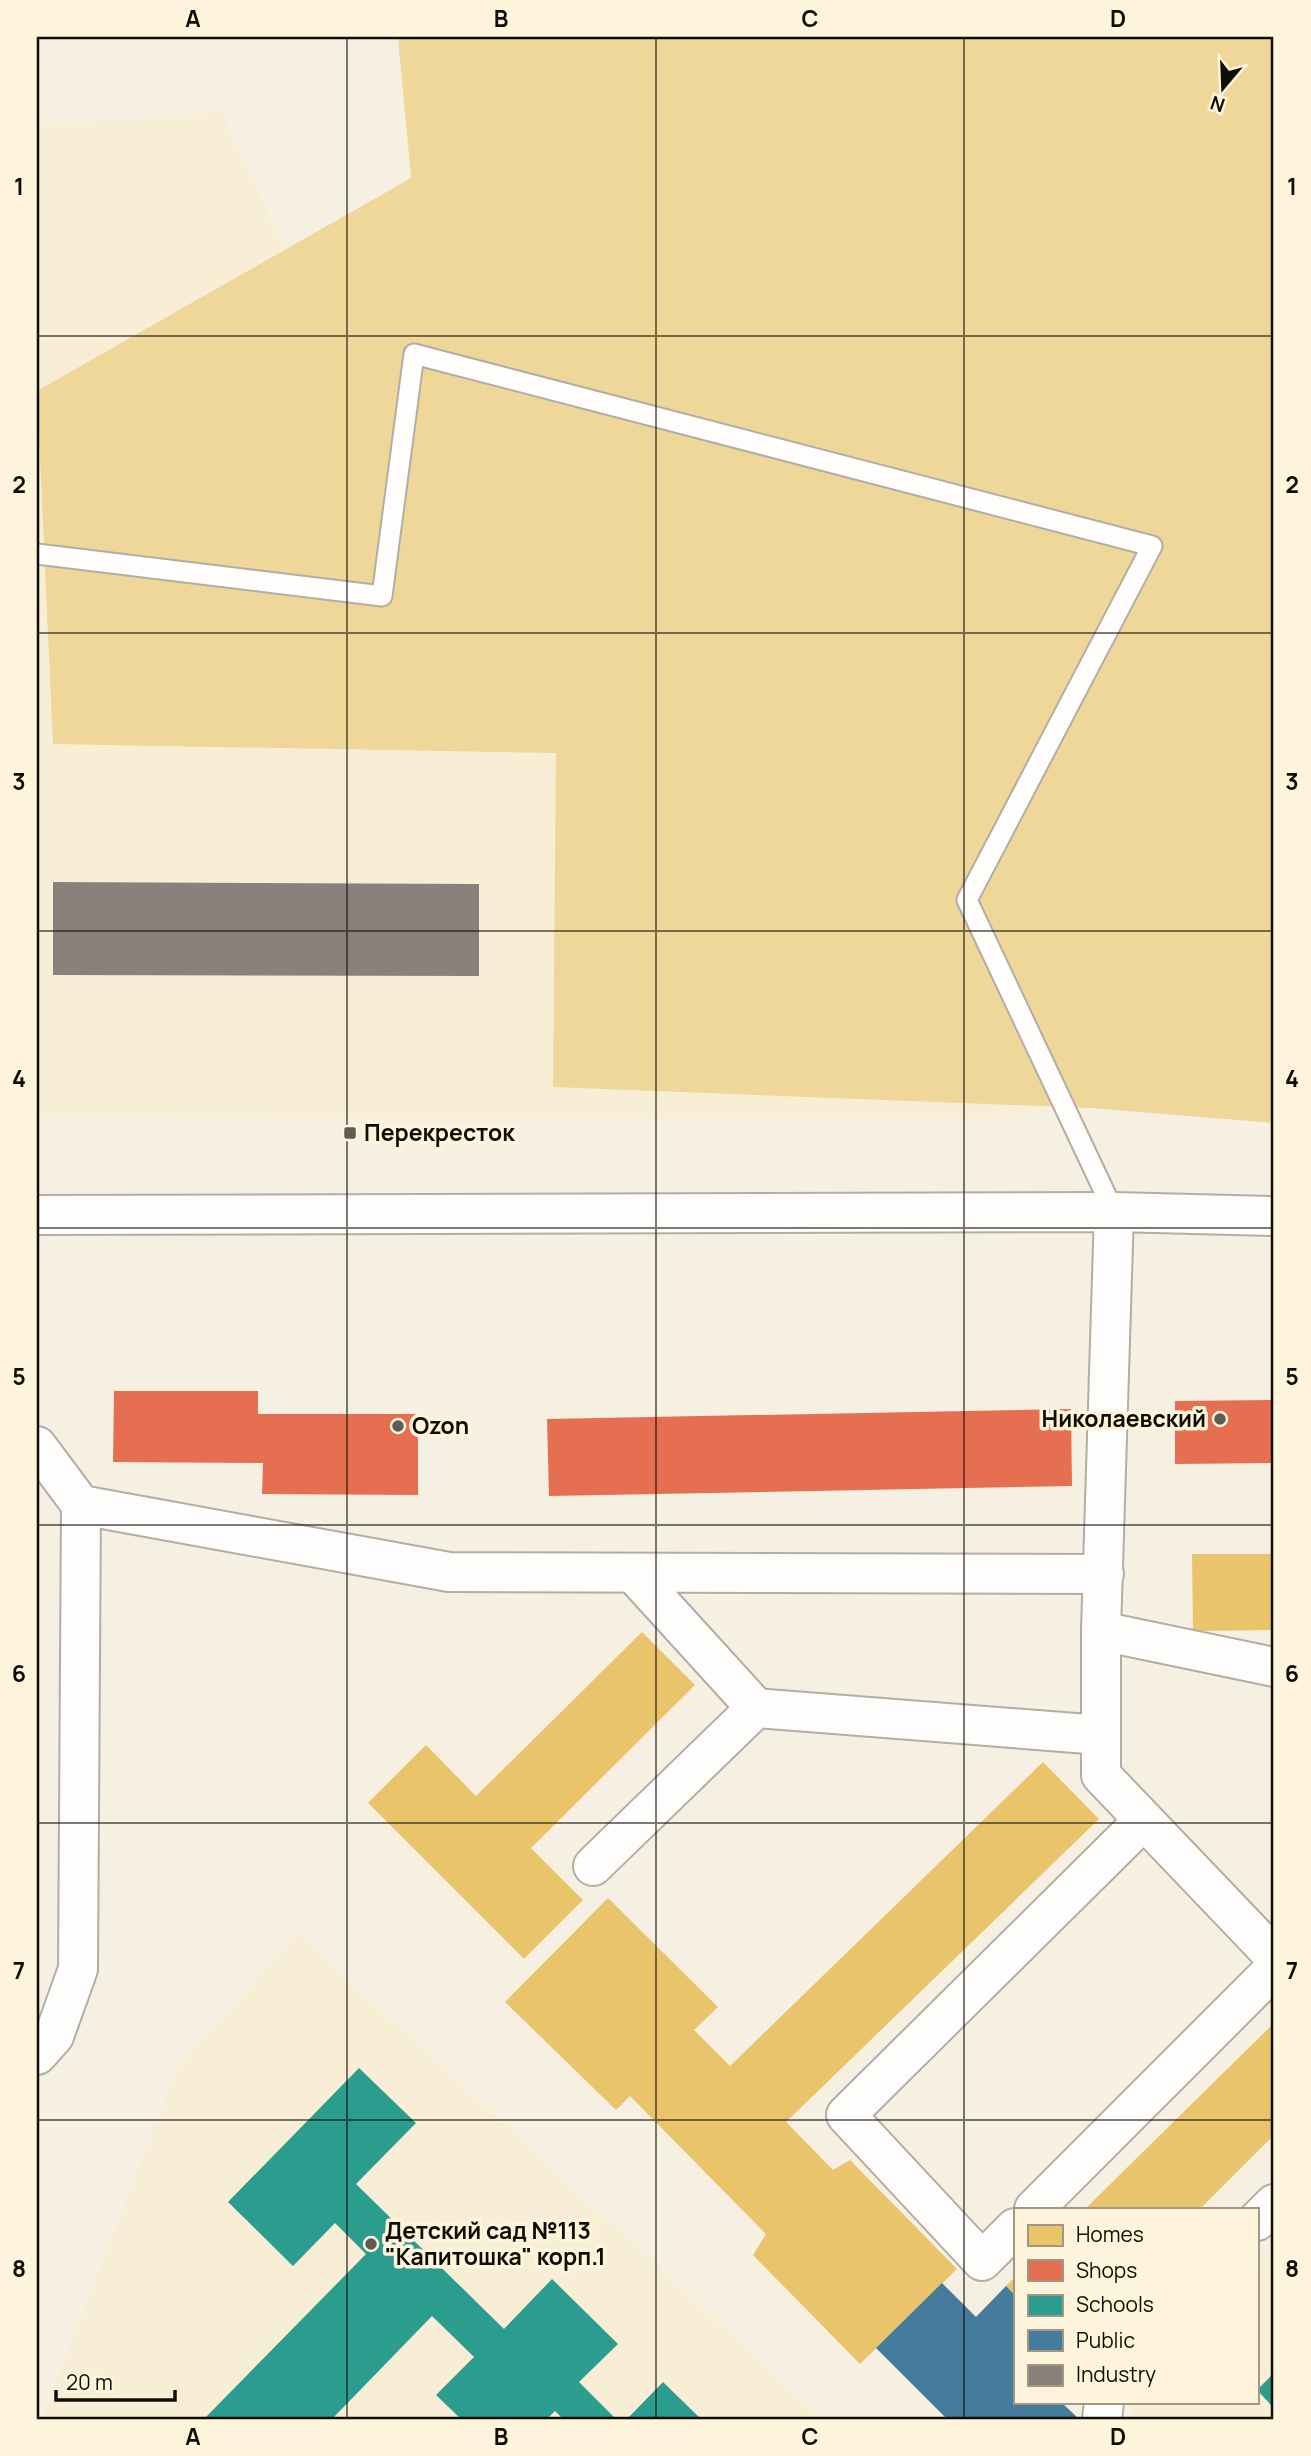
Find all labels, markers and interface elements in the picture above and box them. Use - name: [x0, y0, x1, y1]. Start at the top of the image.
- text: A: [185, 2, 201, 34]
- text: B: [494, 2, 508, 34]
- text: C: [802, 2, 819, 34]
- text: D: [1110, 2, 1126, 34]
- north arrow: [1188, 52, 1258, 122]
- text: N: [1207, 90, 1228, 119]
- text: 1: [14, 170, 24, 202]
- text: 1: [1287, 170, 1297, 202]
- text: 2: [12, 468, 26, 500]
- text: 2: [1285, 468, 1299, 500]
- text: 3: [12, 765, 26, 797]
- text: 3: [1285, 765, 1299, 797]
- text: 4: [12, 1062, 26, 1094]
- text: 4: [1285, 1062, 1299, 1094]
- place label: Перекресток: [364, 1116, 515, 1148]
- marker: Перекресток: [342, 1125, 358, 1141]
- text: 5: [12, 1360, 26, 1392]
- text: 5: [1285, 1360, 1299, 1392]
- place label: Николаевский: [1042, 1402, 1206, 1434]
- place label: Ozon: [412, 1409, 469, 1441]
- marker: Николаевский: [1212, 1411, 1228, 1427]
- marker: Ozon: [390, 1418, 406, 1434]
- text: 6: [12, 1657, 26, 1689]
- text: 6: [1285, 1657, 1299, 1689]
- text: 7: [13, 1954, 25, 1986]
- text: 7: [1286, 1954, 1298, 1986]
- legend: [1014, 2208, 1258, 2404]
- place label: Детский сад №113 "Капитошка" корп.1: [385, 2214, 606, 2272]
- text: Homes: [1076, 2220, 1144, 2248]
- marker: Детский сад №113 "Капитошка" корп.1: [363, 2236, 379, 2252]
- text: 8: [12, 2252, 26, 2284]
- text: 8: [1285, 2252, 1299, 2284]
- text: Shops: [1076, 2256, 1137, 2284]
- text: Schools: [1076, 2290, 1154, 2318]
- text: Public: [1076, 2326, 1135, 2354]
- scale bar: [56, 2358, 175, 2402]
- text: Industry: [1076, 2360, 1156, 2388]
- text: 20 m: [66, 2368, 113, 2396]
- text: A: [185, 2420, 201, 2452]
- text: B: [494, 2420, 508, 2452]
- text: C: [802, 2420, 819, 2452]
- text: D: [1110, 2420, 1126, 2452]

